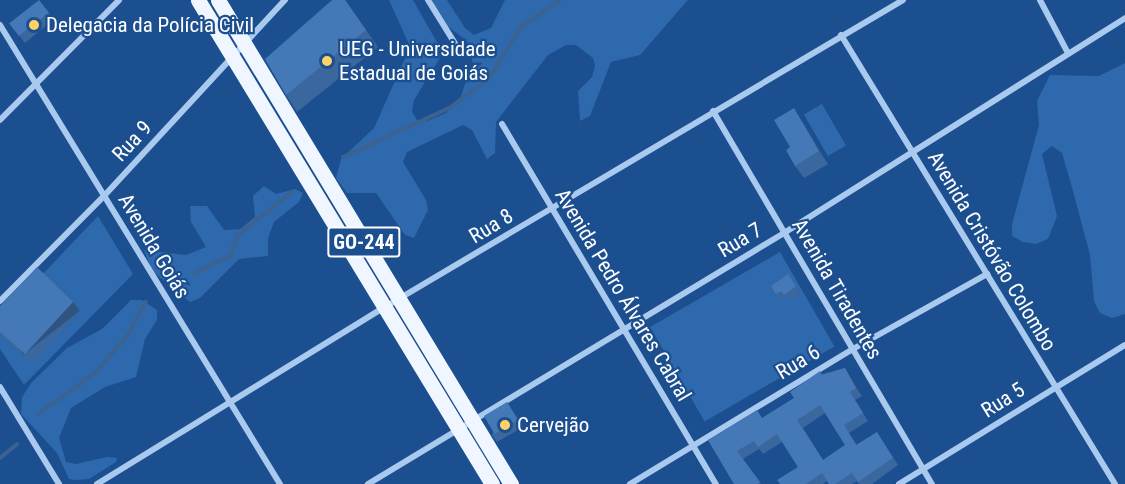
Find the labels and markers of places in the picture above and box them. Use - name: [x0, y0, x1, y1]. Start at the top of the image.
- place label: Delegacia da Polícia Civil: [46, 12, 254, 38]
- marker: Delegacia da Polícia Civil: [27, 18, 41, 32]
- place label: UEG - Universidade Estadual de Goiás: [339, 36, 495, 86]
- marker: UEG - Universidade Estadual de Goiás: [320, 54, 334, 68]
- place label: Cervejão: [517, 412, 589, 438]
- marker: Cervejão: [498, 418, 512, 432]

